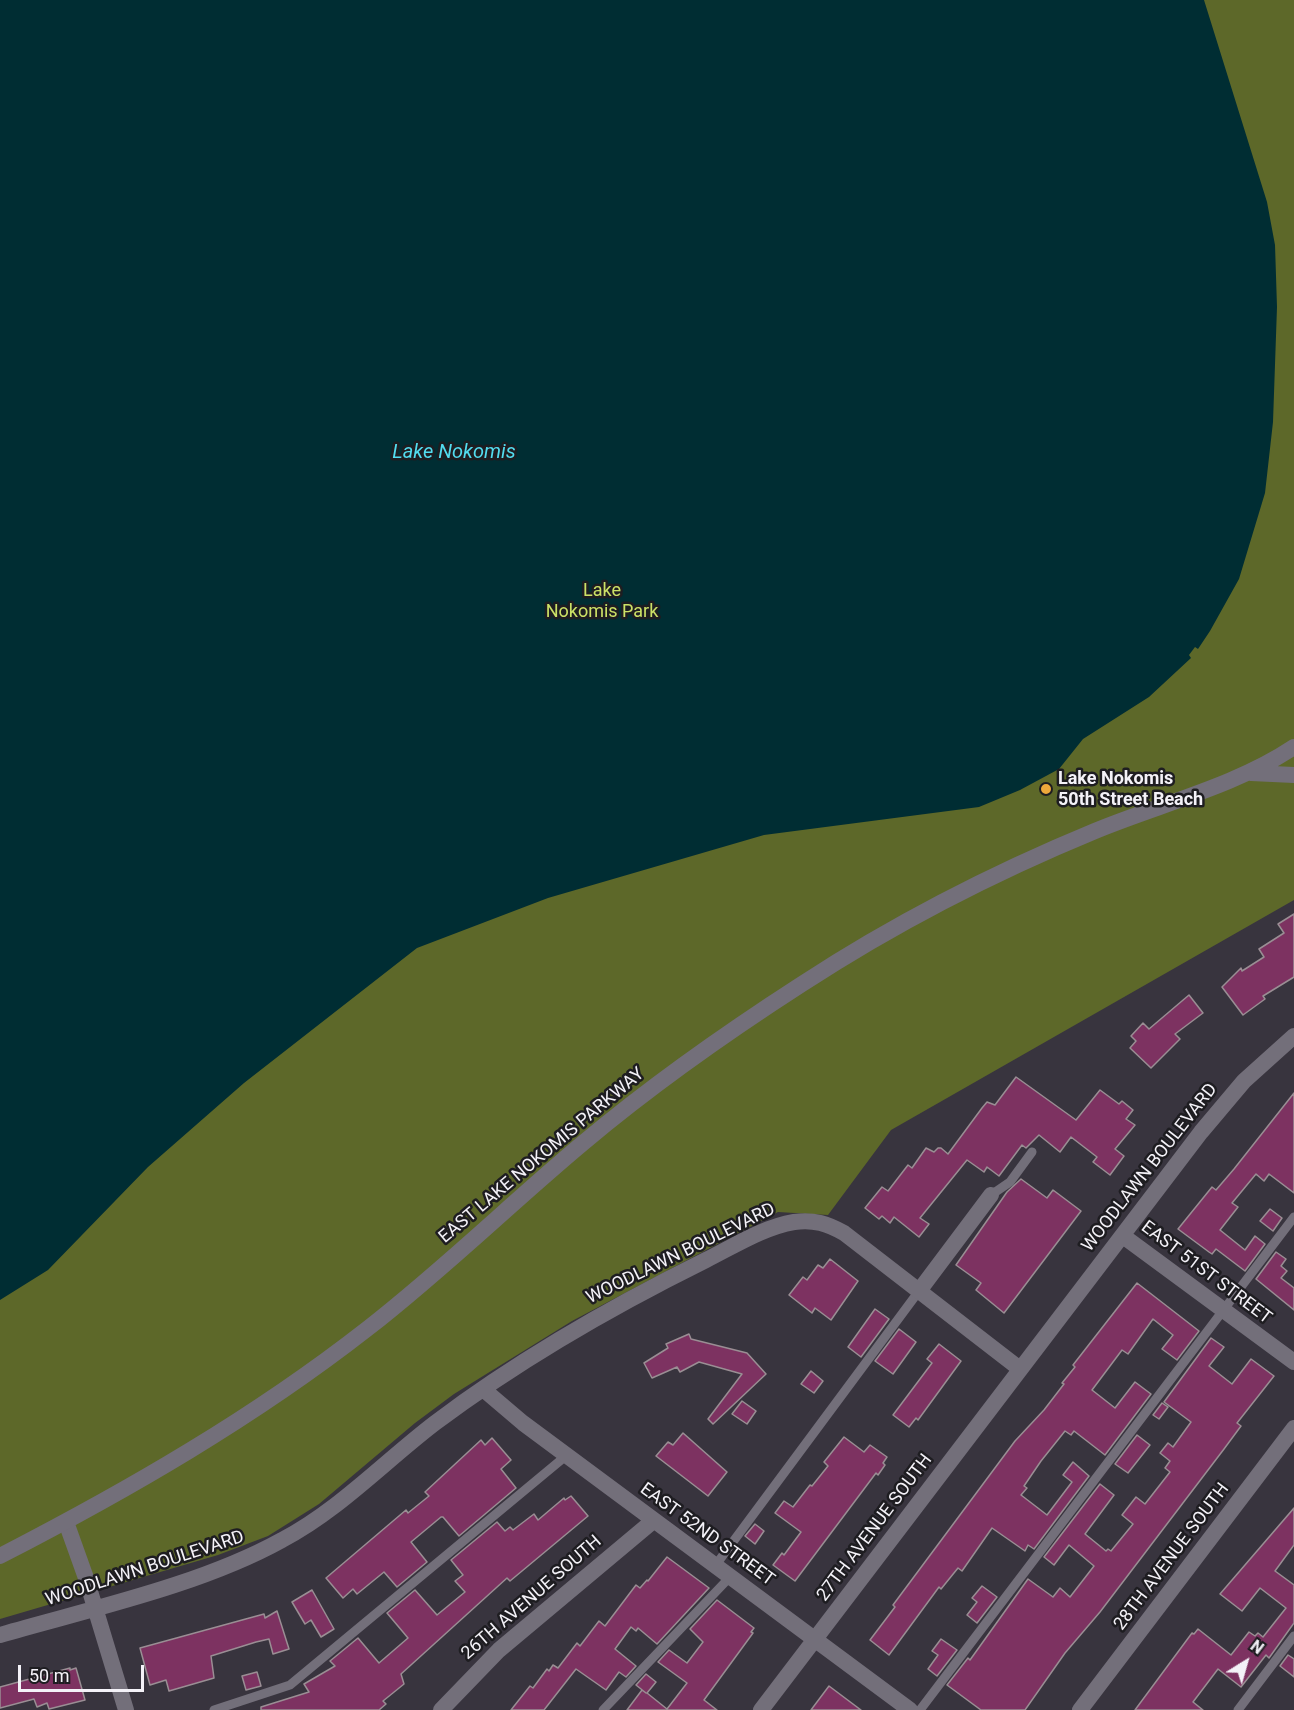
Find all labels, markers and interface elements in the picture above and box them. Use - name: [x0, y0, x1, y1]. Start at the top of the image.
- water label: Lake Nokomis: [392, 441, 516, 465]
- park label: Lake Nokomis Park: [546, 580, 658, 622]
- place label: Lake Nokomis 50th Street Beach: [1058, 768, 1203, 810]
- marker: Lake Nokomis 50th Street Beach: [1039, 782, 1053, 796]
- street label: EAST LAKE NOKOMIS PARKWAY: [435, 1064, 649, 1248]
- street label: WOODLAWN BOULEVARD: [1078, 1080, 1222, 1256]
- street label: WOODLAWN BOULEVARD: [583, 1199, 779, 1309]
- street label: EAST 51ST STREET: [1136, 1217, 1276, 1329]
- street label: 27TH AVENUE SOUTH: [813, 1450, 937, 1606]
- street label: EAST 52ND STREET: [635, 1479, 779, 1591]
- street label: 28TH AVENUE SOUTH: [1110, 1479, 1234, 1635]
- street label: WOODLAWN BOULEVARD: [43, 1527, 247, 1611]
- street label: 26TH AVENUE SOUTH: [458, 1531, 606, 1665]
- north arrow: [1216, 1632, 1276, 1692]
- text: N: [1247, 1636, 1267, 1658]
- scale bar: [21, 1653, 147, 1691]
- text: 50 m: [29, 1665, 69, 1686]

